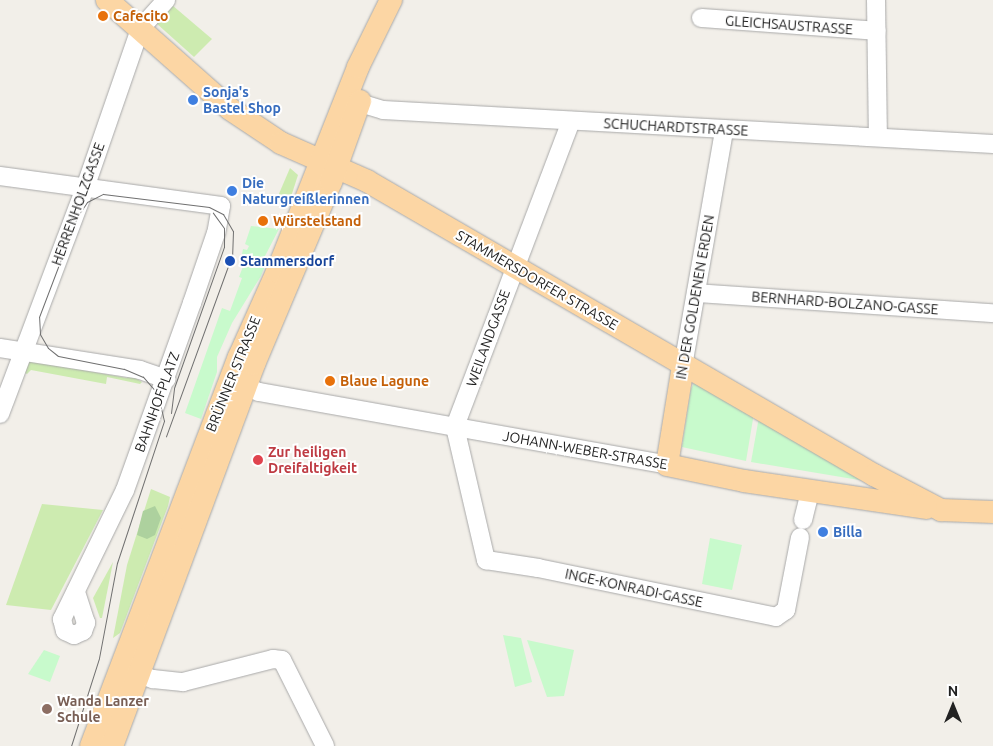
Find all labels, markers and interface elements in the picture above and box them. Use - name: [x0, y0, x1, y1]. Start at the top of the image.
- place label: Cafecito: [113, 8, 168, 24]
- marker: Cafecito: [97, 10, 109, 22]
- street label: GLEICHSAUSTRASSE: [724, 12, 854, 38]
- place label: Sonja's Bastel Shop: [203, 84, 281, 116]
- marker: Sonja's Bastel Shop: [187, 94, 199, 106]
- street label: SCHUCHARDTSTRASSE: [603, 115, 749, 139]
- street label: HERRENHOLZGASSE: [48, 140, 108, 268]
- place label: Die Naturgreißlerinnen: [242, 175, 369, 208]
- marker: Die Naturgreißlerinnen: [226, 185, 238, 197]
- place label: Würstelstand: [273, 213, 361, 229]
- street label: IN DER GOLDENEN ERDEN: [672, 213, 718, 381]
- marker: Würstelstand: [257, 215, 269, 227]
- street label: STAMMERSDORFER STRASSE: [453, 227, 621, 333]
- place label: Stammersdorf: [240, 253, 334, 269]
- marker: Stammersdorf: [224, 255, 236, 267]
- street label: WEILANDGASSE: [463, 287, 513, 389]
- street label: BERNHARD-BOLZANO-GASSE: [751, 288, 939, 318]
- street label: BRÜNNER STRASSE: [202, 314, 264, 434]
- street label: BAHNHOFPLATZ: [131, 349, 183, 455]
- place label: Blaue Lagune: [340, 373, 429, 389]
- marker: Blaue Lagune: [324, 375, 336, 387]
- street label: JOHANN-WEBER-STRASSE: [501, 427, 669, 473]
- place label: Zur heiligen Dreifaltigkeit: [268, 444, 357, 477]
- marker: Zur heiligen Dreifaltigkeit: [252, 454, 264, 466]
- place label: Billa: [833, 524, 862, 540]
- marker: Billa: [817, 526, 829, 538]
- street label: INGE-KONRADI-GASSE: [563, 565, 705, 611]
- north arrow: [928, 681, 978, 731]
- text: N: [948, 683, 958, 699]
- place label: Wanda Lanzer Schule: [57, 693, 149, 726]
- marker: Wanda Lanzer Schule: [41, 703, 53, 715]

